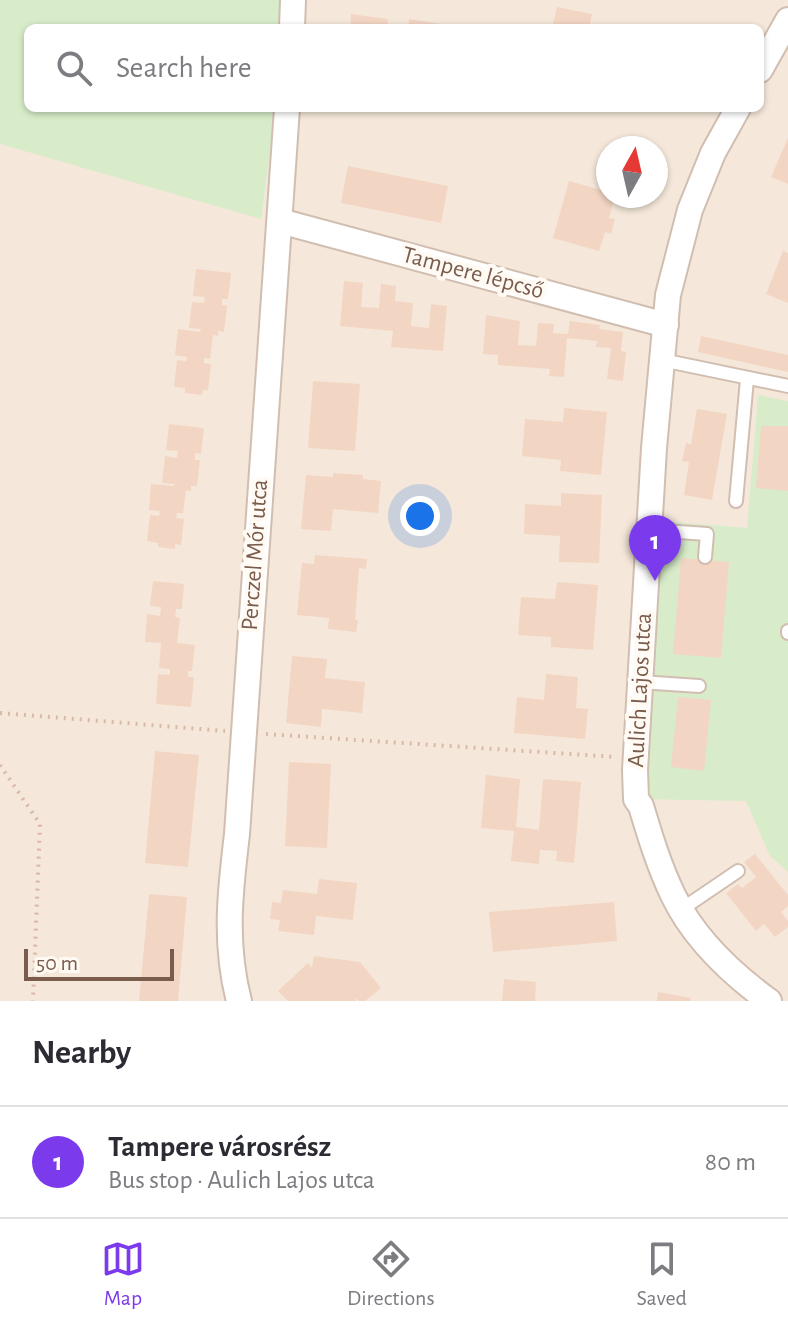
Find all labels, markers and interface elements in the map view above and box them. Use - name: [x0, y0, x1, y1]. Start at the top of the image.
- search box: [24, 24, 764, 112]
- icon: search: [52, 46, 96, 90]
- text: Search here: [116, 53, 252, 83]
- north arrow: [596, 136, 668, 208]
- street label: Tampere lépcső: [400, 243, 546, 303]
- street label: Perczel Mór utca: [238, 479, 272, 631]
- your location: [400, 496, 440, 536]
- pin: 1: [629, 515, 681, 581]
- street label: Aulich Lajos utca: [624, 612, 656, 768]
- scale bar: [24, 945, 174, 981]
- text: 50 m: [36, 952, 78, 974]
- text: Nearby: [32, 1036, 131, 1070]
- text: Tampere városrész: [108, 1132, 331, 1162]
- text: 1: [53, 1149, 63, 1175]
- text: 80 m: [705, 1149, 756, 1175]
- text: Bus stop · Aulich Lajos utca: [108, 1167, 375, 1193]
- tab: Map: [101, 1237, 145, 1311]
- tab: Directions: [347, 1237, 435, 1311]
- tab: Saved: [637, 1237, 687, 1311]

